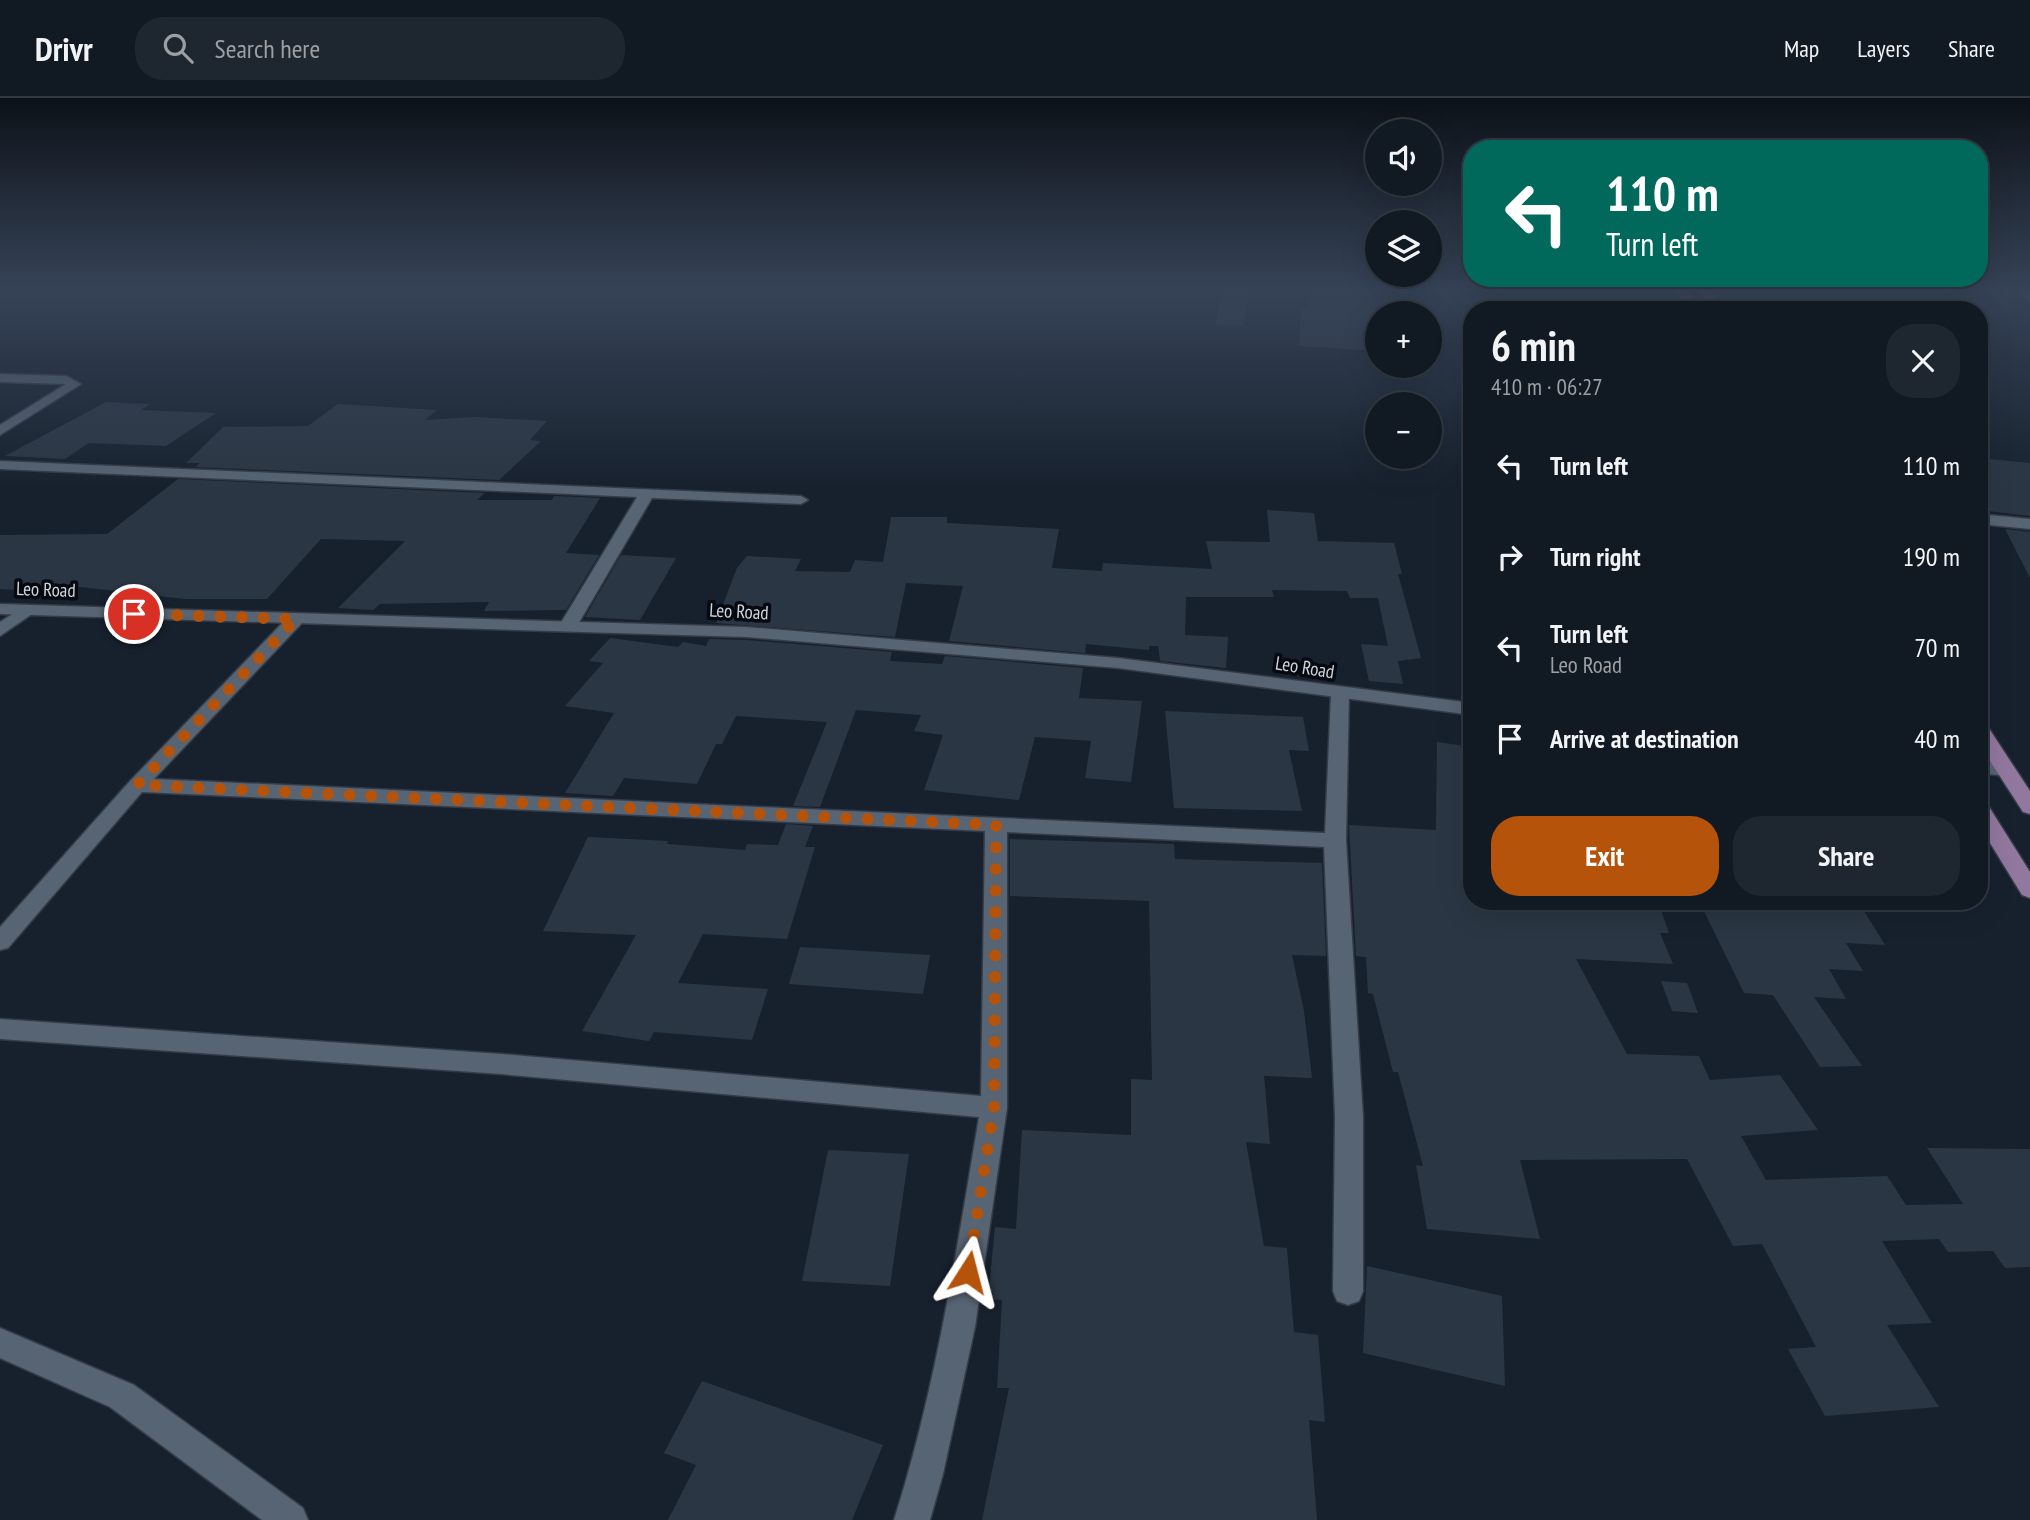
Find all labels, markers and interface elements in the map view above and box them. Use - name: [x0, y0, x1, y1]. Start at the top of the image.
- search box: [135, 17, 625, 80]
- text: Drivr: [35, 27, 93, 70]
- icon: search: [159, 29, 197, 67]
- text: Search here: [215, 32, 320, 65]
- text: Map: [1784, 33, 1819, 64]
- text: Layers: [1857, 33, 1910, 64]
- text: Share: [1948, 33, 1995, 64]
- map controls: [1365, 119, 1442, 469]
- button: sound: [1365, 119, 1442, 196]
- text: 110 m: [1606, 161, 1719, 225]
- icon: left: [1491, 168, 1582, 259]
- button: layers: [1365, 210, 1442, 287]
- text: Turn left: [1606, 223, 1698, 265]
- button: +: [1365, 301, 1442, 378]
- text: 6 min: [1491, 318, 1576, 373]
- button: close: [1886, 324, 1960, 398]
- text: 410 m · 06:27: [1491, 372, 1603, 401]
- button: −: [1365, 392, 1442, 469]
- icon: left: [1491, 447, 1529, 485]
- text: Turn left: [1550, 449, 1628, 482]
- text: 110 m: [1902, 449, 1960, 482]
- icon: right: [1491, 538, 1529, 576]
- text: Turn right: [1550, 540, 1641, 573]
- text: 190 m: [1902, 540, 1960, 573]
- street label: Leo Road: [16, 576, 76, 602]
- pin: [104, 584, 164, 644]
- icon: arrive: [115, 595, 153, 633]
- street label: Leo Road: [709, 597, 769, 625]
- text: Turn left: [1550, 617, 1628, 650]
- icon: left: [1491, 629, 1529, 667]
- text: 70 m: [1914, 631, 1960, 664]
- text: Leo Road: [1550, 650, 1622, 679]
- street label: Leo Road: [1274, 651, 1336, 683]
- icon: arrive: [1491, 720, 1529, 758]
- text: Arrive at destination: [1550, 722, 1739, 755]
- text: 40 m: [1914, 722, 1960, 755]
- button: Exit: [1491, 816, 1719, 896]
- button: Share: [1733, 816, 1960, 896]
- position arrow: [931, 1235, 1005, 1309]

